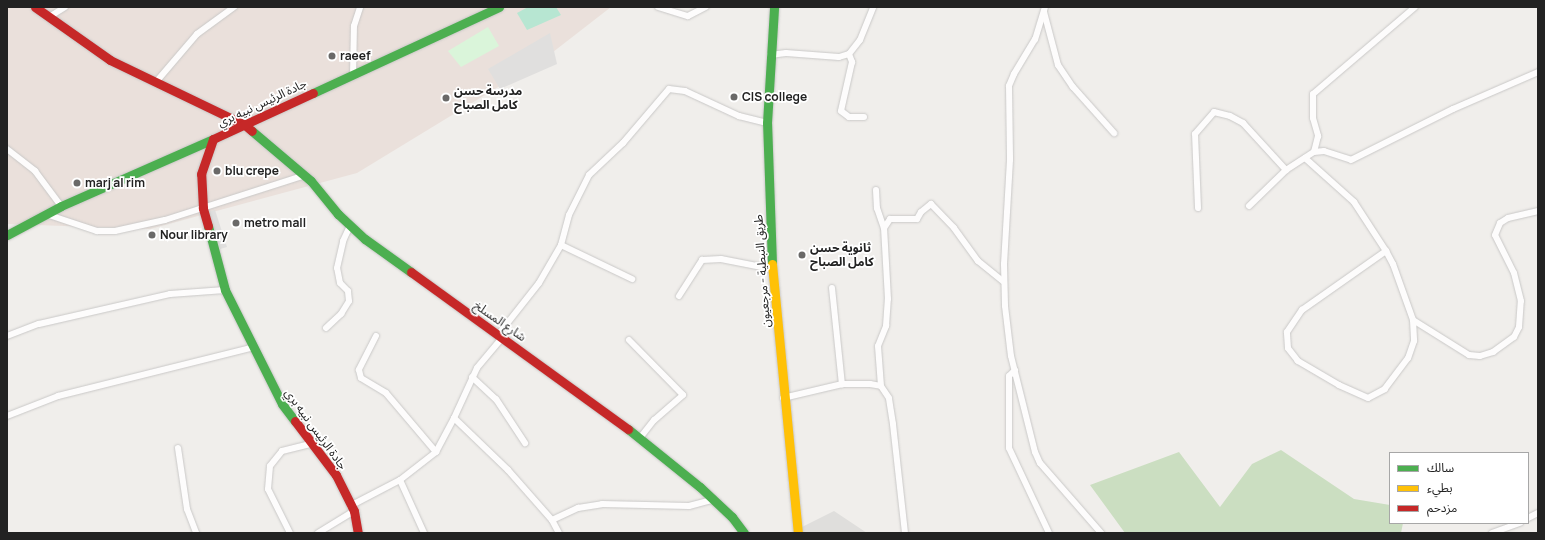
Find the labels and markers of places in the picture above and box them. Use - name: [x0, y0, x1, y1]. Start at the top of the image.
- place label: raeef: [340, 49, 371, 63]
- marker: raeef: [327, 51, 337, 61]
- place label: مدرسة حسن كامل الصباح: [454, 84, 522, 112]
- place label: CIS college: [742, 90, 807, 104]
- marker: CIS college: [729, 92, 739, 102]
- marker: مدرسة حسن كامل الصباح: [441, 93, 451, 103]
- place label: blu crepe: [225, 164, 279, 178]
- marker: blu crepe: [212, 166, 222, 176]
- place label: marj al rim: [85, 176, 145, 190]
- marker: marj al rim: [72, 178, 82, 188]
- place label: metro mall: [244, 216, 306, 230]
- marker: metro mall: [231, 218, 241, 228]
- place label: Nour library: [160, 228, 228, 242]
- marker: Nour library: [147, 230, 157, 240]
- place label: ثانوية حسن كامل الصباح: [810, 241, 874, 269]
- marker: ثانوية حسن كامل الصباح: [797, 250, 807, 260]

